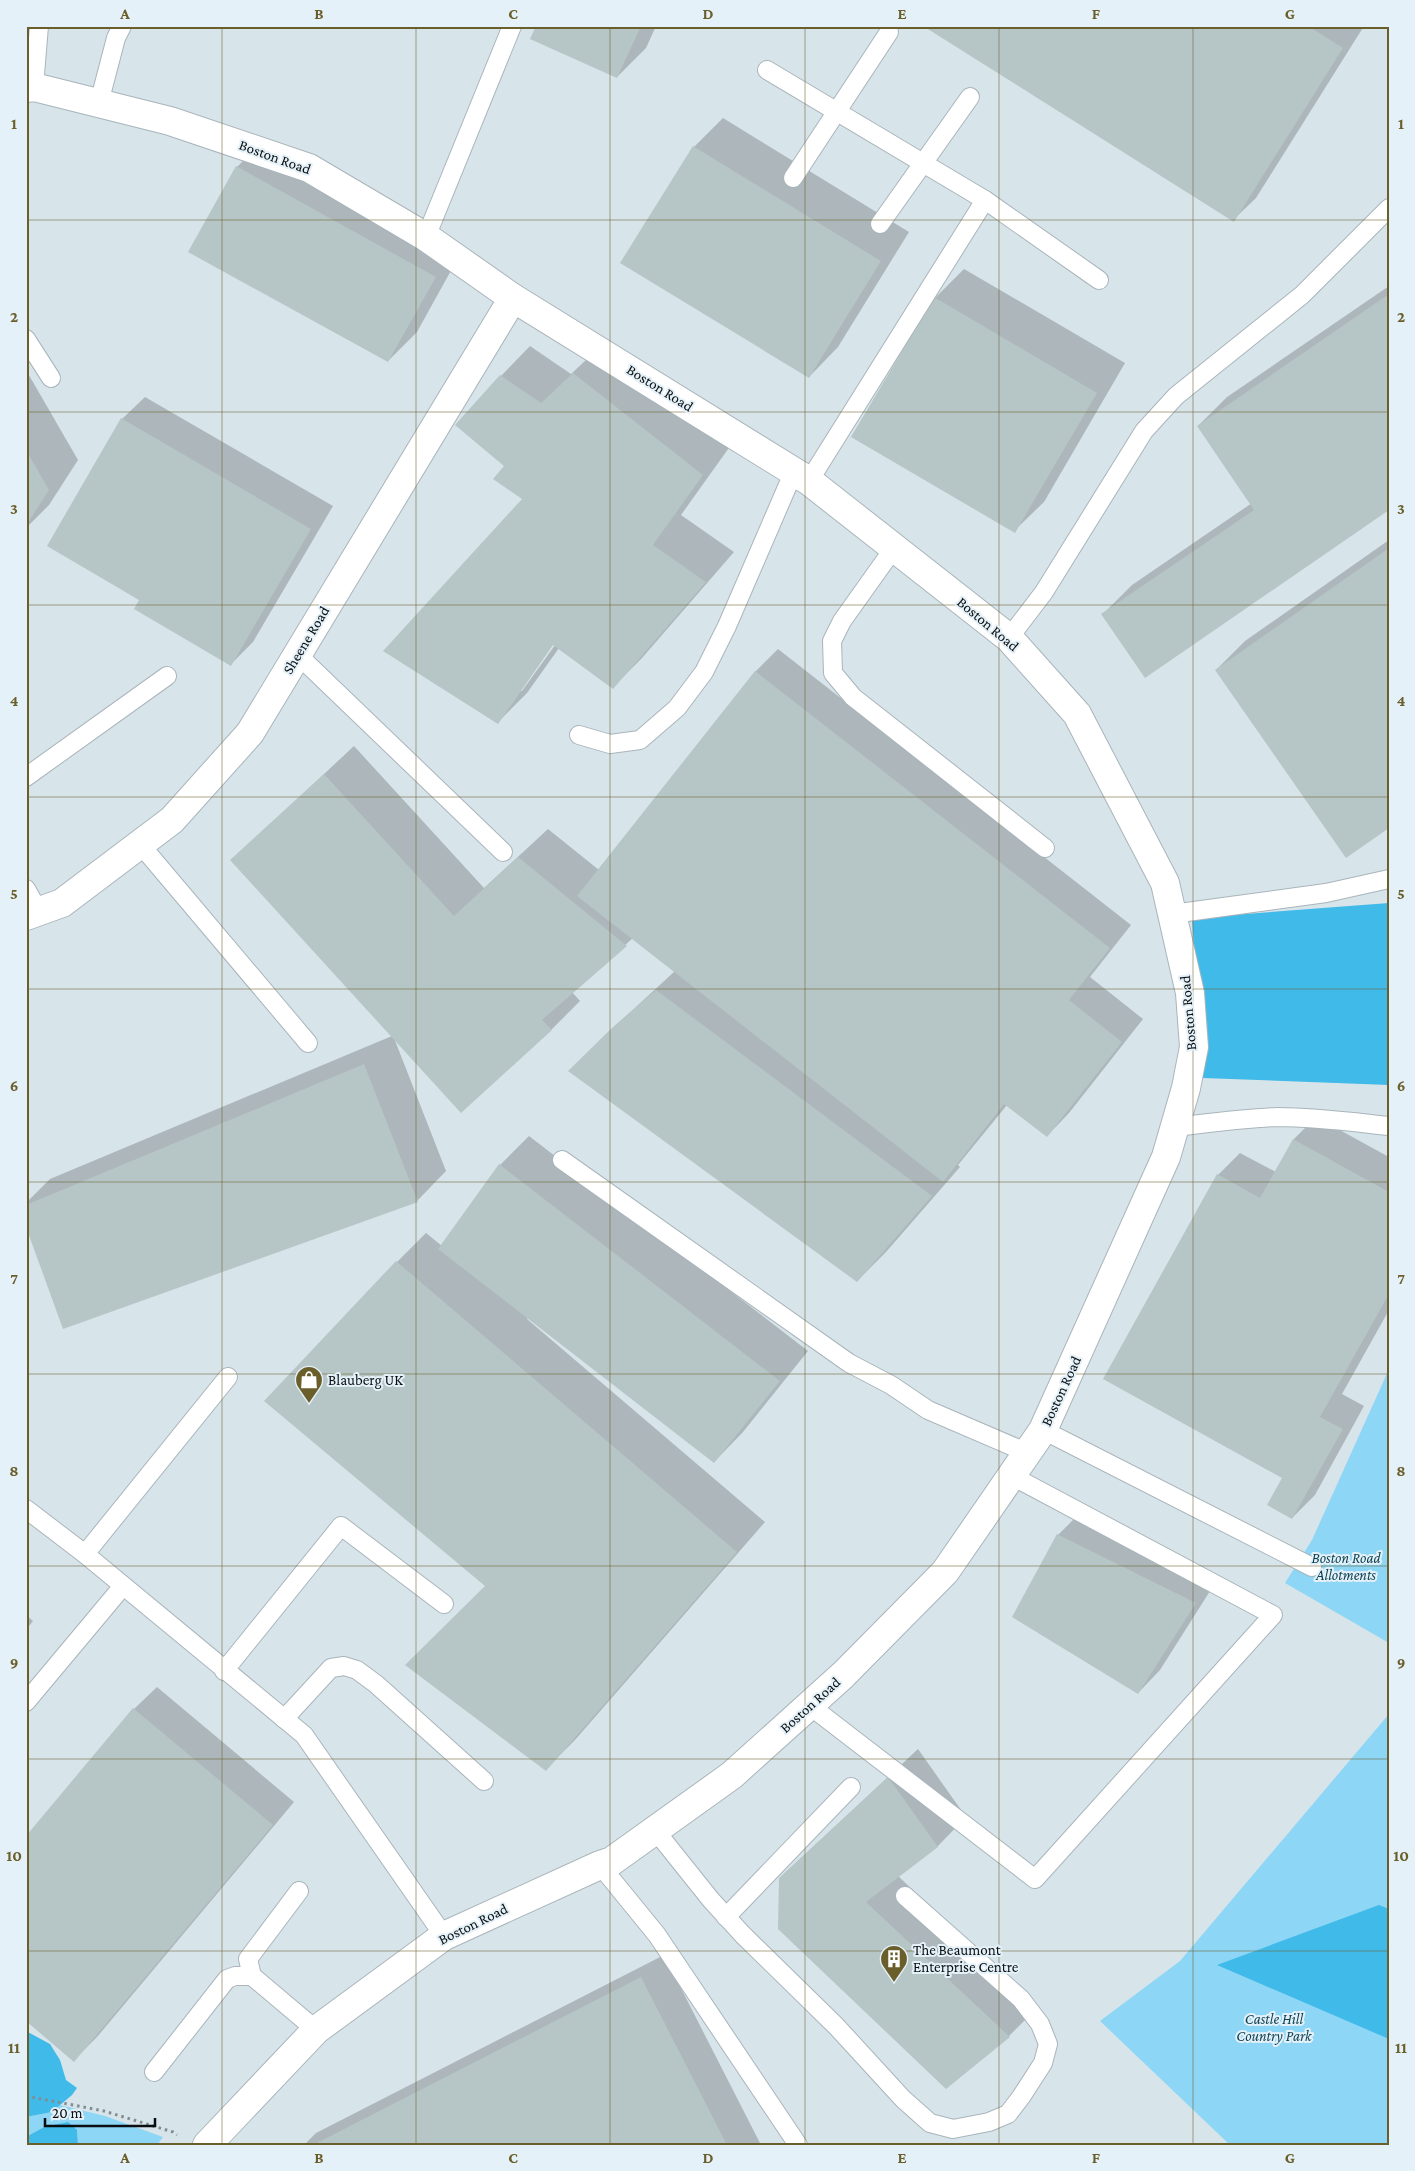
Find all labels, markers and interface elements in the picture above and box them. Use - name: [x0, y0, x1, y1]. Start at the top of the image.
- text: A: [119, 5, 130, 22]
- text: B: [314, 5, 324, 22]
- text: C: [508, 5, 518, 22]
- text: D: [702, 5, 714, 22]
- text: E: [897, 5, 907, 22]
- text: F: [1092, 5, 1101, 22]
- text: G: [1285, 5, 1295, 22]
- text: 1: [11, 115, 17, 132]
- text: 1: [1398, 115, 1404, 132]
- street label: Boston Road: [237, 137, 313, 177]
- text: 2: [10, 308, 18, 325]
- text: 2: [1397, 308, 1405, 325]
- street label: Boston Road: [624, 361, 696, 415]
- text: 3: [10, 500, 18, 517]
- text: 3: [1397, 500, 1405, 517]
- street label: Boston Road: [954, 594, 1022, 654]
- street label: Sheene Road: [280, 603, 333, 677]
- text: 4: [10, 692, 19, 709]
- text: 4: [1397, 692, 1406, 709]
- text: 5: [10, 885, 18, 902]
- text: 5: [1397, 885, 1405, 902]
- street label: Boston Road: [1177, 975, 1199, 1051]
- text: 6: [10, 1077, 18, 1094]
- text: 6: [1397, 1077, 1405, 1094]
- text: 7: [10, 1270, 18, 1287]
- text: 7: [1397, 1270, 1405, 1287]
- street label: Boston Road: [1038, 1353, 1084, 1428]
- shop icon: Blauberg UK: [294, 1365, 324, 1404]
- place label: Blauberg UK: [328, 1372, 403, 1389]
- text: 8: [9, 1462, 19, 1479]
- text: 8: [1396, 1462, 1406, 1479]
- park label: Boston Road Allotments: [1311, 1550, 1381, 1583]
- text: 9: [10, 1654, 18, 1671]
- text: 9: [1397, 1654, 1405, 1671]
- street label: Boston Road: [777, 1674, 843, 1736]
- text: 10: [6, 1847, 22, 1864]
- text: 10: [1393, 1847, 1409, 1864]
- street label: Boston Road: [436, 1900, 510, 1948]
- place label: The Beaumont Enterprise Centre: [913, 1942, 1019, 1976]
- building icon: The Beaumont Enterprise Centre: [879, 1944, 909, 1983]
- park label: Castle Hill Country Park: [1236, 2011, 1313, 2045]
- text: 11: [8, 2039, 20, 2056]
- text: 11: [1395, 2039, 1407, 2056]
- scale bar: [45, 2096, 155, 2128]
- text: 20 m: [52, 2105, 83, 2121]
- text: A: [119, 2149, 130, 2166]
- text: B: [314, 2149, 324, 2166]
- text: C: [508, 2149, 518, 2166]
- text: D: [702, 2149, 714, 2166]
- text: E: [897, 2149, 907, 2166]
- text: F: [1092, 2149, 1101, 2166]
- text: G: [1285, 2149, 1295, 2166]

